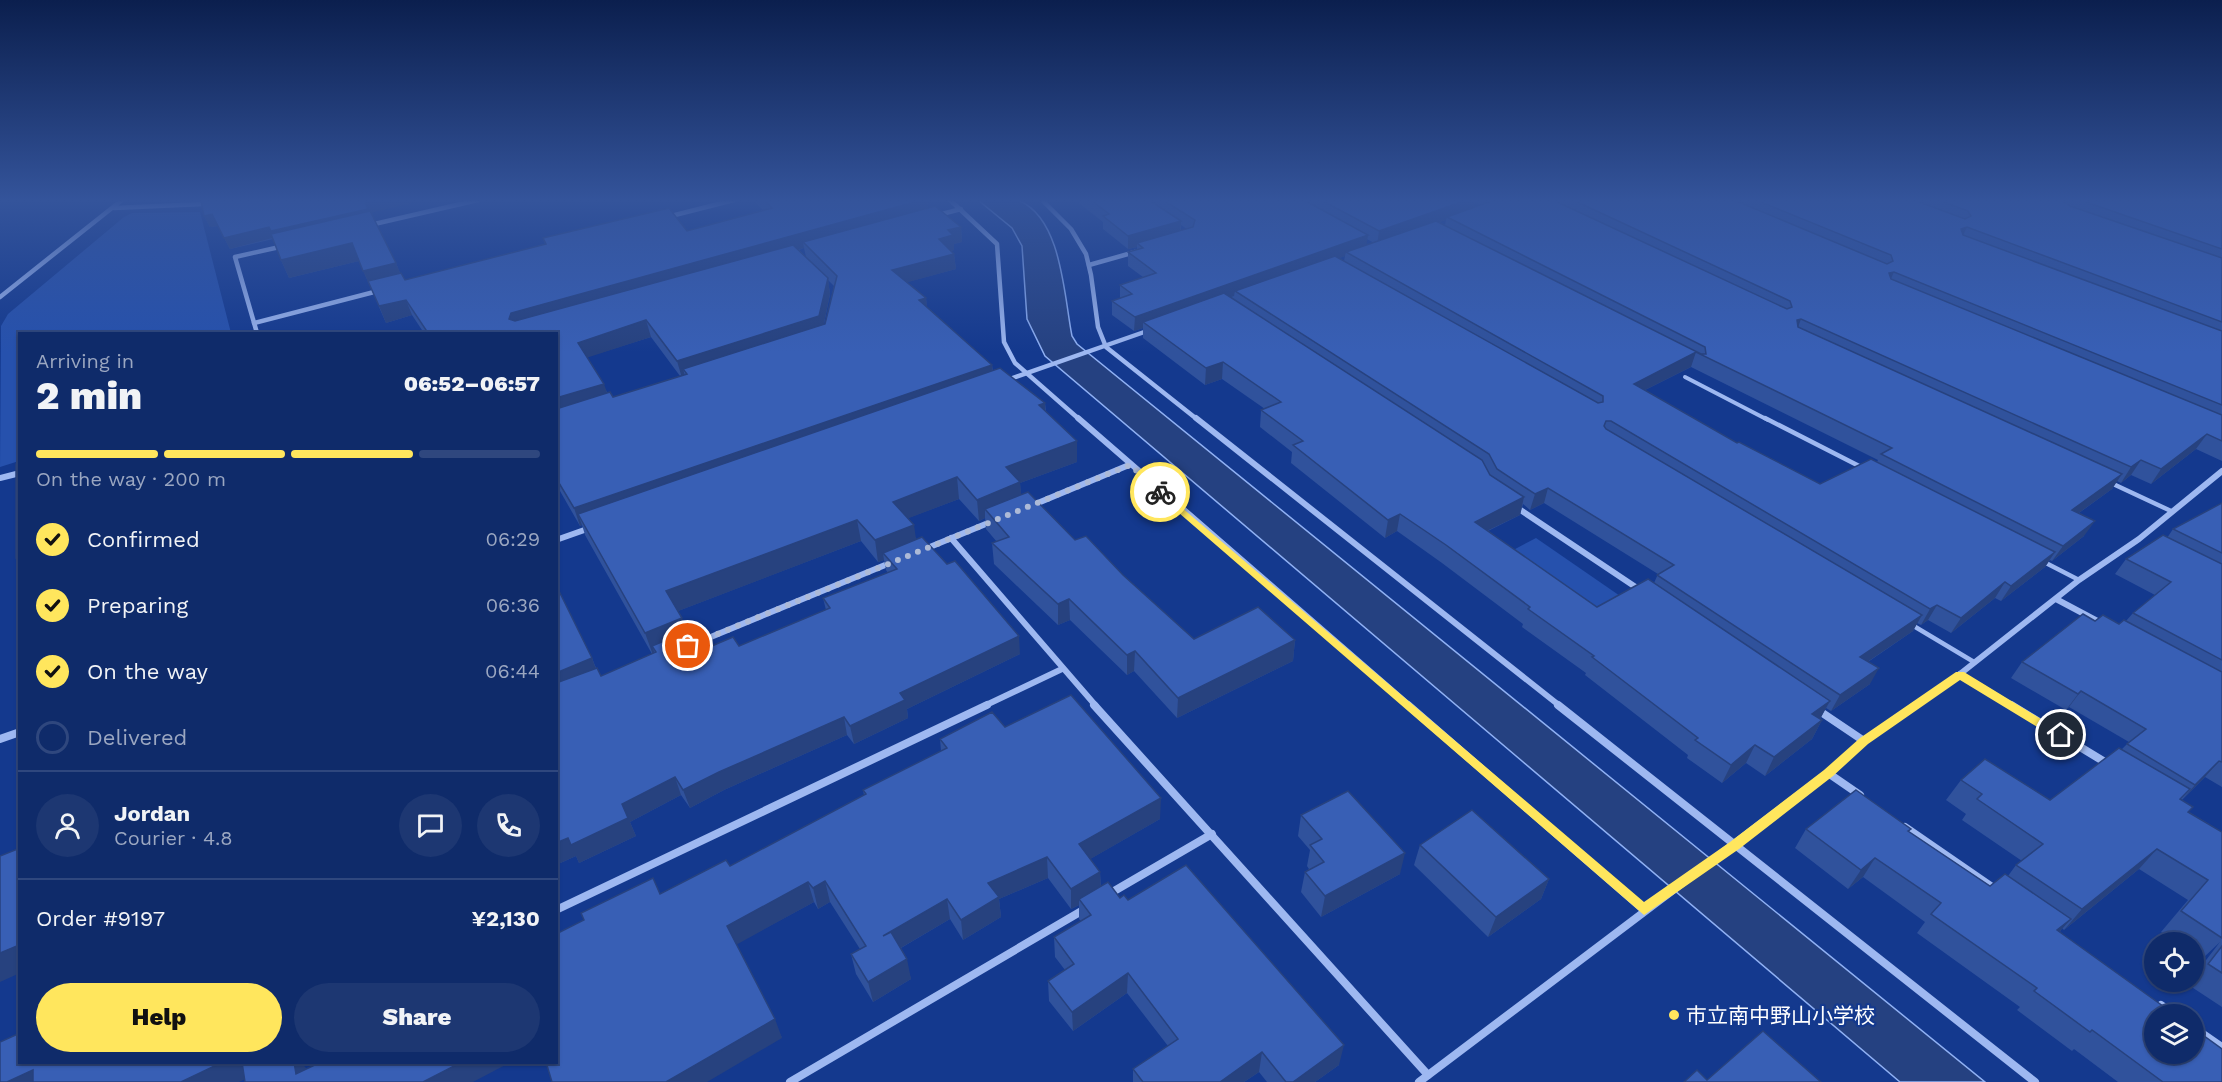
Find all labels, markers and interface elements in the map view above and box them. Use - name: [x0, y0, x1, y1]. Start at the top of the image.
- text: Arriving in: [36, 349, 134, 373]
- text: 06:52–06:57: [404, 371, 540, 396]
- text: 2 min: [36, 373, 142, 418]
- courier: [1130, 462, 1190, 522]
- text: On the way · 200 m: [36, 467, 226, 491]
- icon: bike: [1144, 476, 1177, 509]
- icon: check: [36, 523, 69, 556]
- text: Confirmed: [87, 527, 200, 552]
- text: 06:29: [485, 527, 540, 551]
- icon: check: [36, 589, 69, 622]
- text: Preparing: [87, 593, 188, 618]
- text: 06:36: [486, 593, 540, 617]
- pin: [662, 620, 713, 671]
- icon: bag: [671, 629, 704, 662]
- icon: check: [36, 655, 69, 688]
- text: On the way: [87, 659, 208, 684]
- text: 06:44: [485, 659, 540, 683]
- pin: [2035, 709, 2086, 760]
- icon: home: [2044, 718, 2077, 751]
- text: Delivered: [87, 725, 187, 750]
- button: person: [36, 794, 99, 857]
- button: chat: [399, 794, 462, 857]
- button: phone: [477, 794, 540, 857]
- text: Jordan: [114, 801, 190, 826]
- text: Courier · 4.8: [114, 826, 233, 850]
- text: Order #9197: [36, 906, 165, 931]
- text: ¥2,130: [471, 906, 540, 931]
- map controls: [2144, 932, 2204, 1064]
- button: locate: [2144, 932, 2204, 992]
- button: Help: [36, 983, 282, 1052]
- button: Share: [294, 983, 540, 1052]
- place label: 市立南中野山小学校: [1686, 1003, 1875, 1028]
- button: layers: [2144, 1004, 2204, 1064]
- marker: 市立南中野山小学校: [1667, 1008, 1681, 1022]

